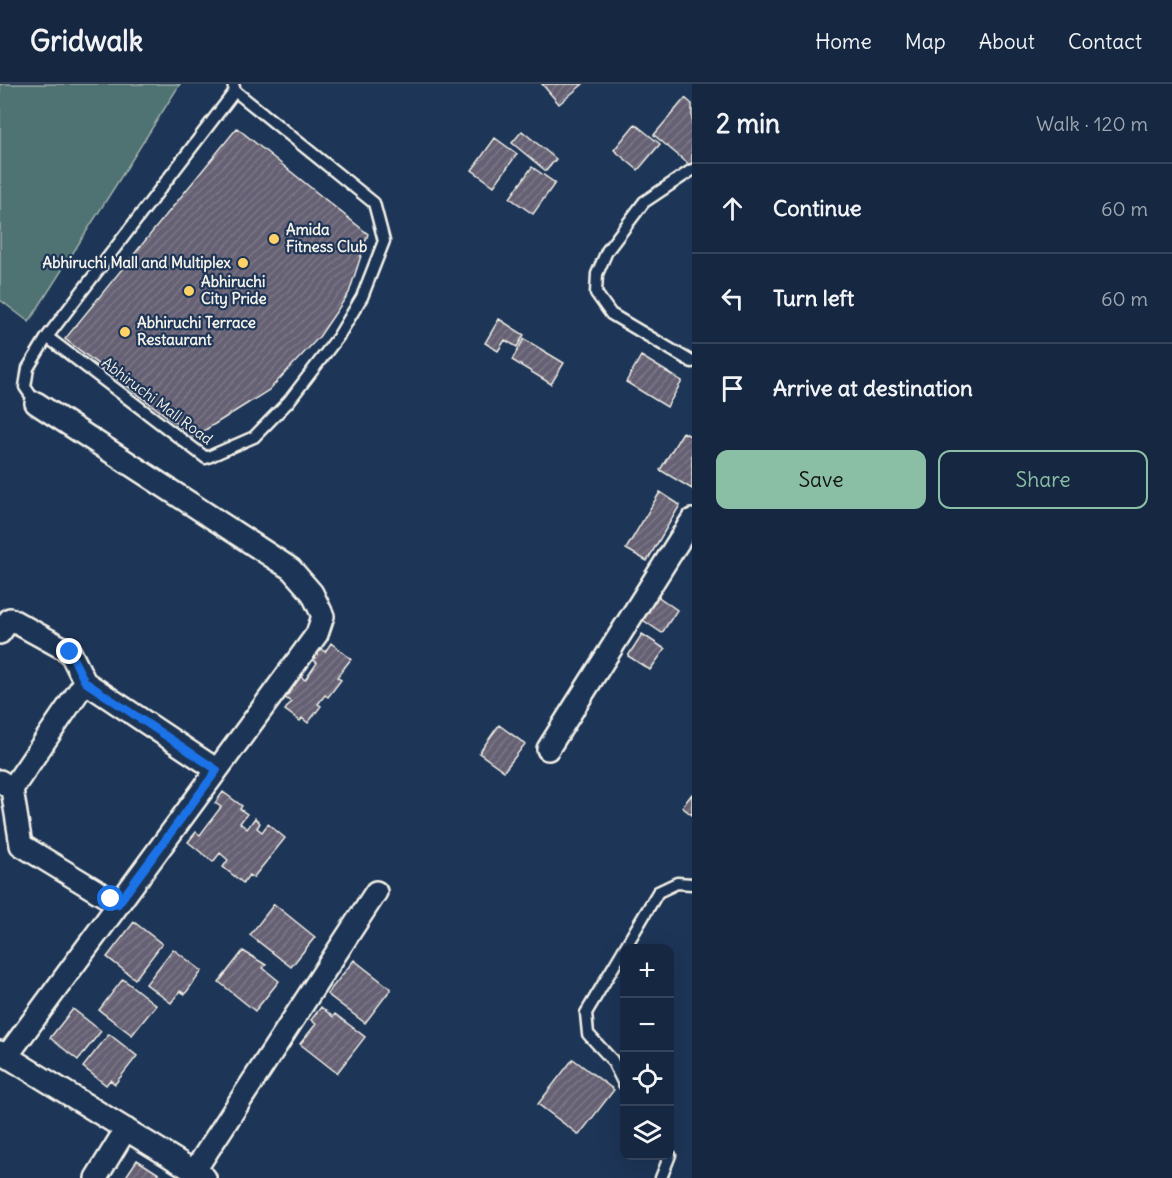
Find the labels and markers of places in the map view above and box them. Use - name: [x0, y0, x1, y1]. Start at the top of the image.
- place label: Amida Fitness Club: [286, 220, 367, 256]
- marker: Amida Fitness Club: [267, 232, 281, 246]
- place label: Abhiruchi Mall and Multiplex: [43, 253, 232, 273]
- marker: Abhiruchi Mall and Multiplex: [236, 256, 250, 270]
- place label: Abhiruchi City Pride: [201, 272, 267, 309]
- marker: Abhiruchi City Pride: [182, 284, 196, 298]
- place label: Abhiruchi Terrace Restaurant: [137, 313, 256, 349]
- marker: Abhiruchi Terrace Restaurant: [118, 325, 132, 339]

